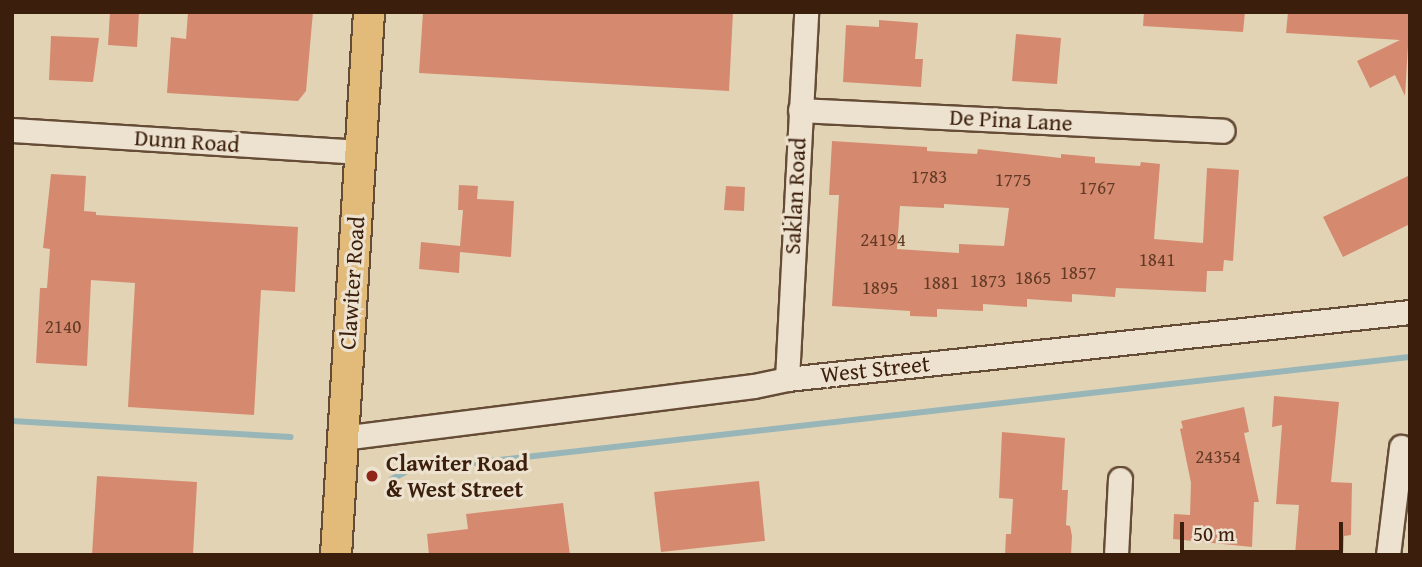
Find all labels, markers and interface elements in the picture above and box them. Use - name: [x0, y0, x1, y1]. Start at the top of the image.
- street label: De Pina Lane: [949, 103, 1073, 137]
- street label: Dunn Road: [133, 124, 241, 158]
- street label: Saklan Road: [778, 137, 812, 255]
- house number: 1783: [911, 166, 947, 188]
- house number: 1775: [995, 169, 1031, 191]
- house number: 1767: [1079, 177, 1115, 199]
- street label: Clawiter Road: [334, 215, 370, 351]
- house number: 24194: [860, 229, 906, 251]
- house number: 1841: [1139, 249, 1175, 271]
- house number: 1857: [1060, 262, 1096, 284]
- house number: 1865: [1015, 267, 1051, 289]
- house number: 1873: [970, 270, 1006, 292]
- house number: 1881: [923, 272, 959, 294]
- house number: 1895: [862, 277, 898, 299]
- house number: 2140: [45, 316, 81, 338]
- street label: West Street: [819, 350, 931, 388]
- house number: 24354: [1195, 446, 1241, 468]
- place label: Clawiter Road & West Street: [386, 449, 528, 503]
- marker: Clawiter Road & West Street: [364, 468, 380, 484]
- scale bar: [1184, 508, 1347, 552]
- text: 50 m: [1193, 518, 1235, 549]

